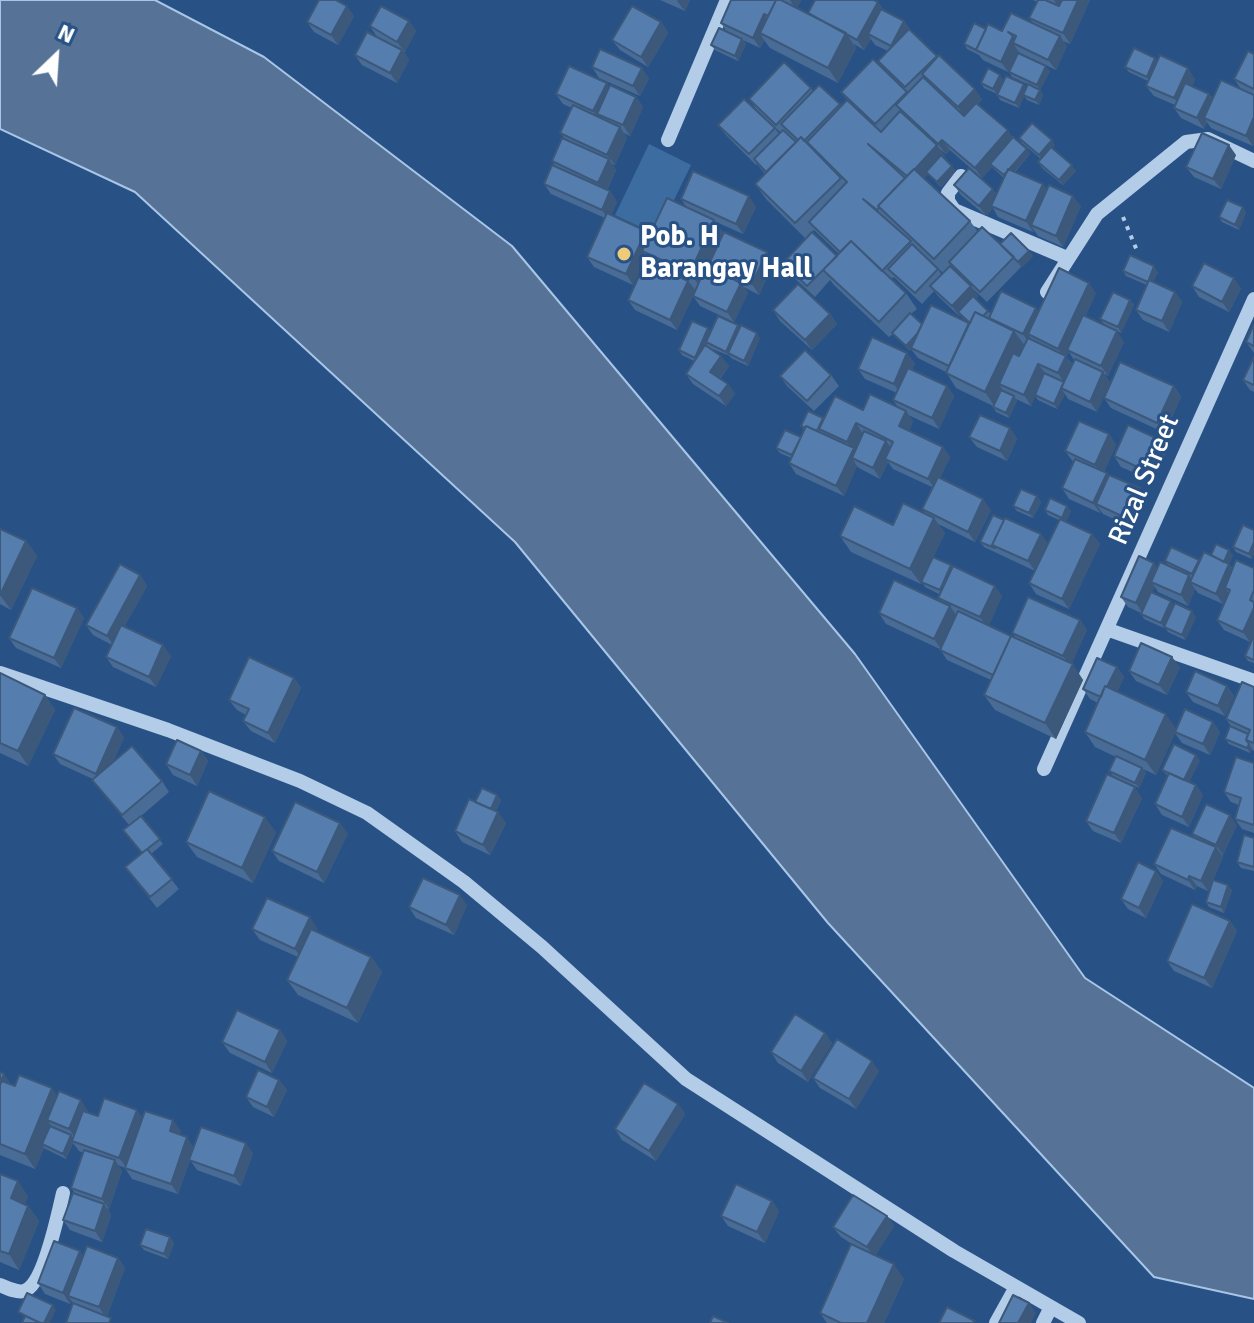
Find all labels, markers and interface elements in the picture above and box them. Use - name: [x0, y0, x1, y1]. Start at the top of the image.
- north arrow: [16, 16, 96, 96]
- text: N: [54, 18, 79, 49]
- place label: Pob. H Barangay Hall: [640, 221, 812, 287]
- marker: Pob. H Barangay Hall: [615, 245, 633, 263]
- street label: Rizal Street: [1102, 410, 1188, 550]

